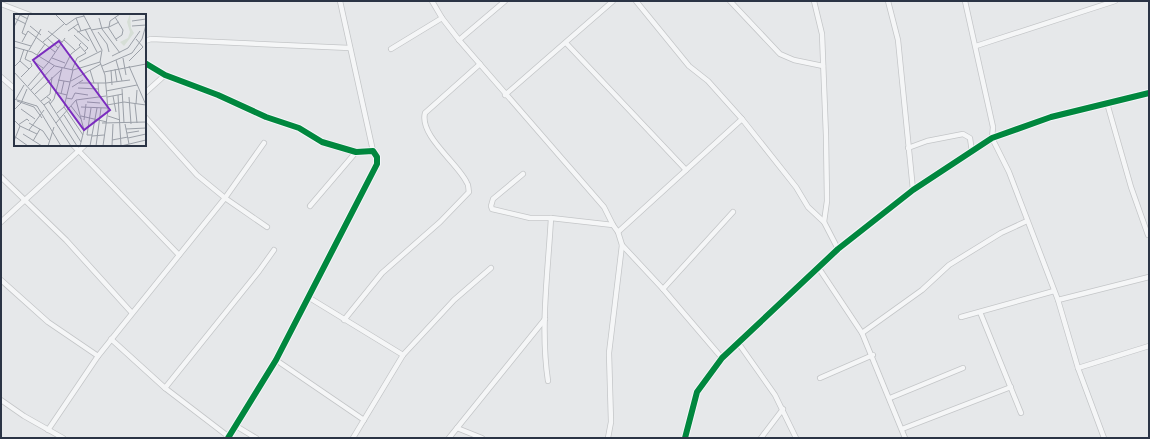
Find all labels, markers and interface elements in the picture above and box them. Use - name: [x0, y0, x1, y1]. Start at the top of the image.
- inset map: [14, 14, 146, 146]

